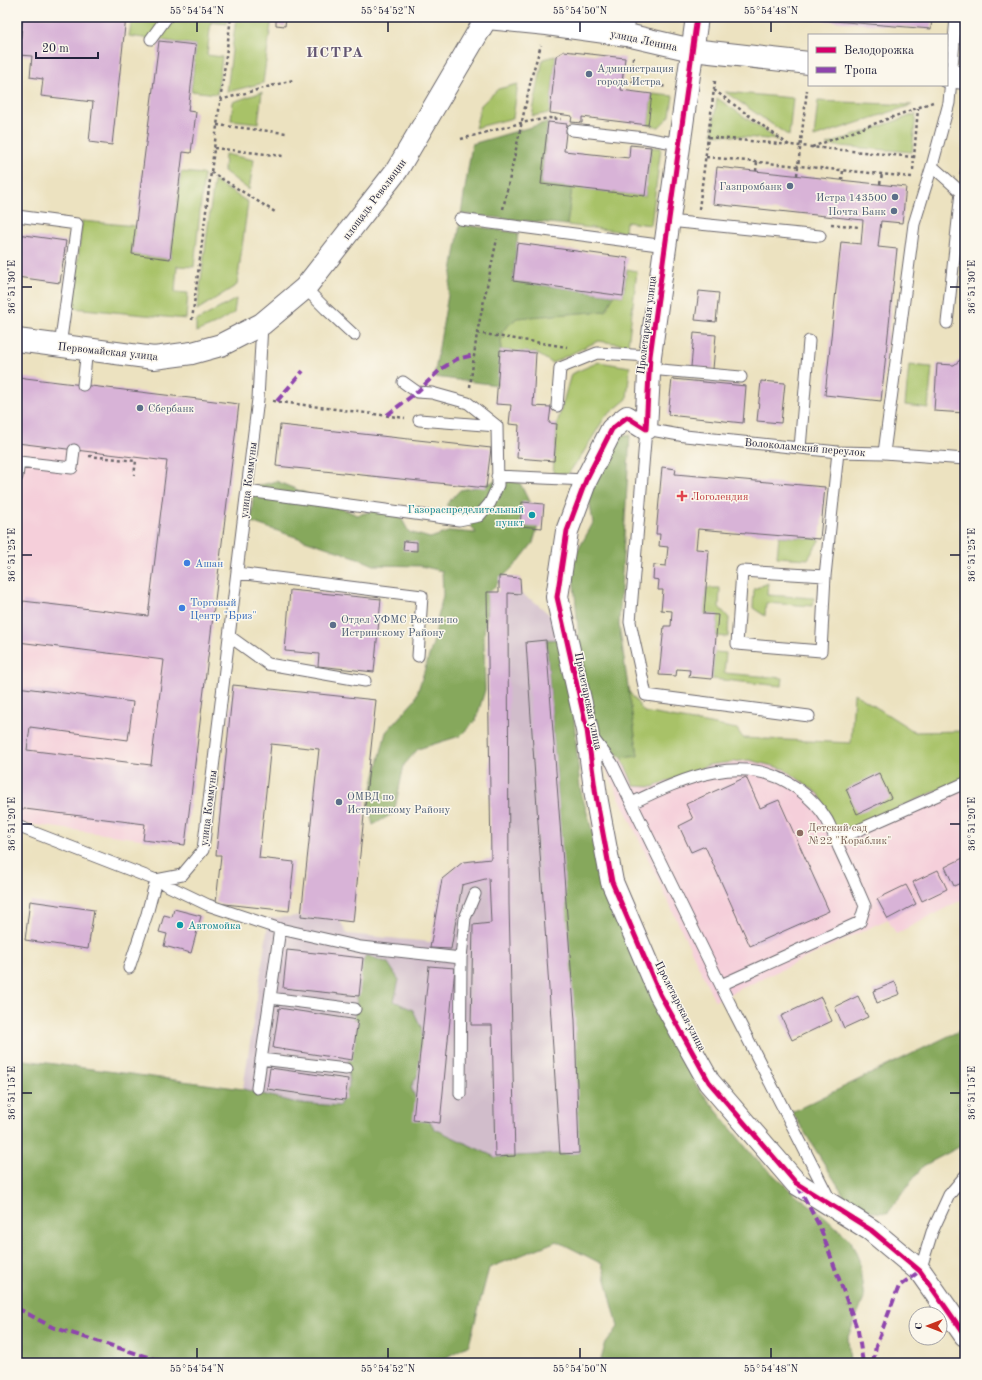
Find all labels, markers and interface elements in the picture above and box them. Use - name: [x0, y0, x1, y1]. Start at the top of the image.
- text: 55°54'54"N: [170, 6, 225, 16]
- text: 55°54'52"N: [361, 6, 416, 16]
- text: 55°54'50"N: [553, 6, 608, 16]
- text: 55°54'48"N: [744, 6, 799, 16]
- street label: улица Ленина: [609, 29, 679, 54]
- scale bar: [36, 34, 98, 60]
- legend: [808, 34, 948, 86]
- text: 20 m: [42, 43, 69, 55]
- text: Велодорожка: [844, 45, 914, 57]
- district label: ИСТРА: [306, 46, 364, 61]
- place label: Администрация города Истра: [597, 64, 674, 88]
- text: Тропа: [844, 65, 877, 77]
- marker: Администрация города Истра: [584, 69, 594, 79]
- street label: площадь Революции: [341, 157, 409, 242]
- marker: Газпромбанк: [785, 181, 795, 191]
- place label: Газпромбанк: [719, 182, 782, 193]
- marker: Истра 143500: [890, 192, 900, 202]
- place label: Истра 143500: [816, 193, 887, 204]
- marker: Почта Банк: [889, 206, 899, 216]
- place label: Почта Банк: [828, 207, 886, 218]
- text: 36°51'30"E: [7, 260, 17, 314]
- text: 36°51'30"E: [967, 260, 977, 314]
- street label: Пролетарская улица: [636, 275, 659, 375]
- street label: Первомайская улица: [57, 342, 159, 363]
- marker: Сбербанк: [135, 403, 145, 413]
- place label: Сбербанк: [148, 404, 195, 415]
- street label: Волоколамский переулок: [744, 438, 866, 459]
- street label: улица Коммуны: [239, 442, 260, 519]
- marker: Логолендия: [676, 490, 688, 502]
- place label: Логолендия: [691, 492, 749, 503]
- place label: Газораспределительный пункт: [408, 505, 524, 529]
- marker: Газораспределительный пункт: [527, 510, 537, 520]
- text: 36°51'25"E: [7, 528, 17, 582]
- text: 36°51'25"E: [967, 528, 977, 582]
- marker: Ашан: [182, 558, 192, 568]
- place label: Ашан: [195, 559, 223, 570]
- place label: Торговый Центр "Бриз": [190, 598, 257, 622]
- marker: Торговый Центр "Бриз": [177, 603, 187, 613]
- place label: Отдел УФМС России по Истринскому Району: [341, 615, 458, 639]
- marker: Отдел УФМС России по Истринскому Району: [328, 620, 338, 630]
- street label: Пролетарская улица: [572, 652, 603, 752]
- street label: улица Коммуны: [199, 770, 220, 847]
- place label: ОМВД по Истринскому Району: [347, 792, 450, 816]
- text: 36°51'20"E: [7, 797, 17, 851]
- marker: ОМВД по Истринскому Району: [334, 797, 344, 807]
- text: 36°51'20"E: [967, 797, 977, 851]
- place label: Детский сад №22 "Кораблик": [808, 823, 891, 847]
- marker: Детский сад №22 "Кораблик": [795, 828, 805, 838]
- marker: Автомойка: [175, 920, 185, 930]
- place label: Автомойка: [188, 921, 242, 932]
- street label: Пролетарская улица: [652, 960, 707, 1054]
- text: 36°51'15"E: [7, 1066, 17, 1120]
- text: 36°51'15"E: [967, 1066, 977, 1120]
- north arrow: [908, 1306, 948, 1346]
- text: С: [914, 1322, 925, 1330]
- text: 55°54'54"N: [170, 1364, 225, 1374]
- text: 55°54'52"N: [361, 1364, 416, 1374]
- text: 55°54'50"N: [553, 1364, 608, 1374]
- text: 55°54'48"N: [744, 1364, 799, 1374]

